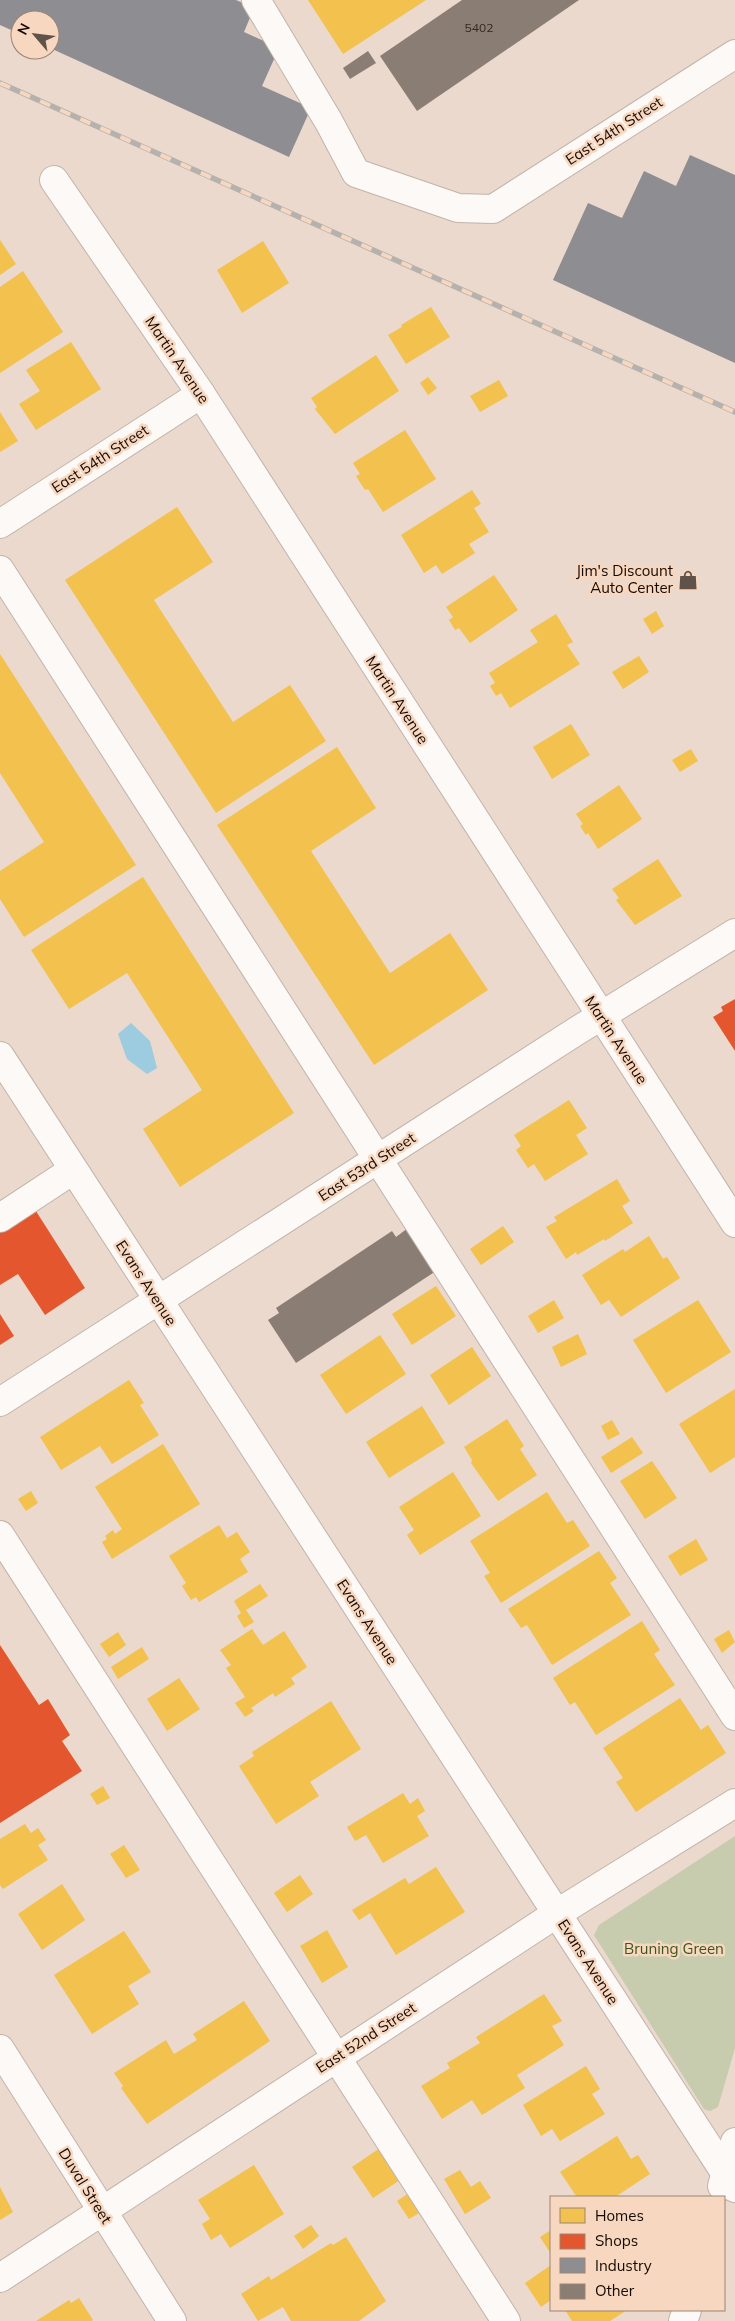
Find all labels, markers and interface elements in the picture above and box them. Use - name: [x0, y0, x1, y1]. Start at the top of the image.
- north arrow: [10, 10, 60, 60]
- text: N: [13, 20, 34, 38]
- house number: 5402: [465, 20, 493, 35]
- street label: East 54th Street: [562, 92, 666, 169]
- street label: Martin Avenue: [141, 312, 214, 407]
- street label: East 54th Street: [48, 420, 152, 497]
- place label: Jim's Discount Auto Center: [576, 561, 674, 597]
- shop icon: Jim's Discount Auto Center: [677, 569, 699, 591]
- street label: Martin Avenue: [362, 652, 433, 747]
- street label: Martin Avenue: [581, 992, 652, 1087]
- street label: East 53rd Street: [315, 1128, 419, 1205]
- street label: Evans Avenue: [112, 1236, 181, 1329]
- street label: Evans Avenue: [333, 1575, 402, 1668]
- street label: Evans Avenue: [554, 1915, 623, 2008]
- park label: Bruning Green: [624, 1939, 724, 1958]
- street label: East 52nd Street: [312, 1998, 419, 2077]
- street label: Duval Street: [55, 2144, 116, 2227]
- legend: [550, 2196, 725, 2311]
- text: Homes: [595, 2206, 644, 2225]
- text: Shops: [595, 2231, 638, 2250]
- text: Industry: [595, 2256, 652, 2275]
- text: Other: [595, 2281, 635, 2300]

